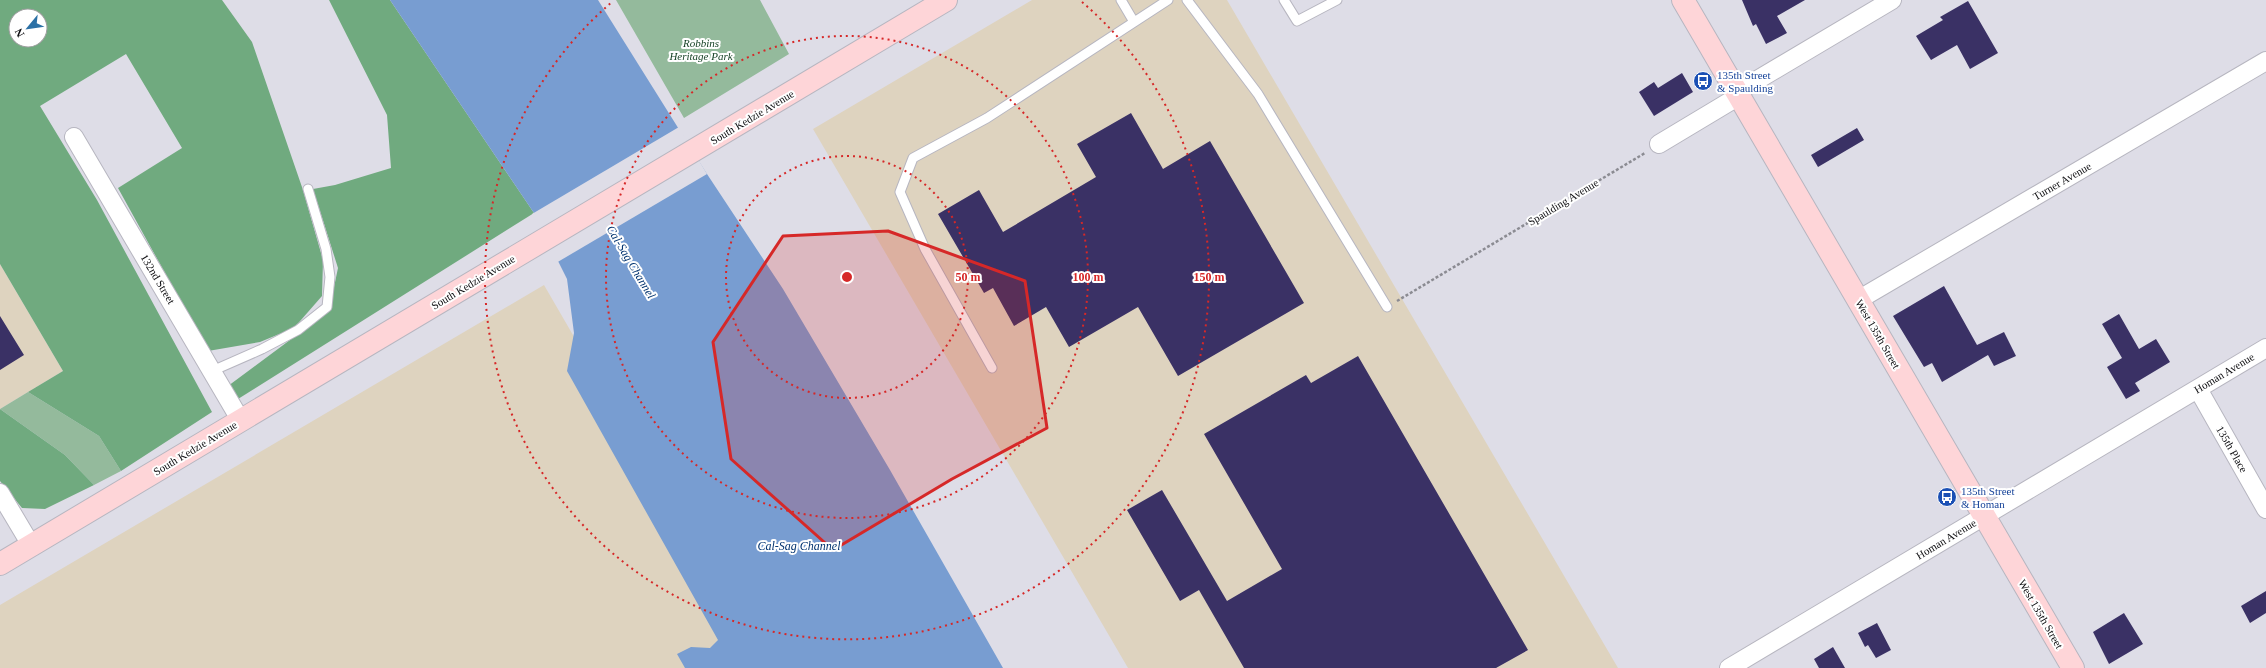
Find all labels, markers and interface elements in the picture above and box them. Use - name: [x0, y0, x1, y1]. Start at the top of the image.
- north arrow: [8, 8, 48, 48]
- text: N: [12, 26, 26, 39]
- park label: Robbins Heritage Park: [668, 37, 734, 62]
- place label: 135th Street & Spaulding: [1717, 69, 1773, 94]
- bus stop icon: 135th Street & Spaulding: [1692, 70, 1714, 92]
- street label: South Kedzie Avenue: [708, 87, 796, 147]
- street label: Turner Avenue: [2031, 159, 2093, 202]
- street label: Spaulding Avenue: [1526, 176, 1601, 228]
- water label: Cal-Sag Channel: [604, 223, 659, 302]
- street label: 132nd Street: [138, 252, 178, 306]
- street label: South Kedzie Avenue: [429, 252, 517, 312]
- centre of rings: [840, 270, 854, 284]
- text: 50 m: [956, 270, 981, 284]
- text: 100 m: [1073, 270, 1104, 284]
- text: 150 m: [1194, 270, 1225, 284]
- street label: West 135th Street: [1853, 297, 1903, 371]
- street label: Homan Avenue: [2192, 350, 2256, 396]
- street label: South Kedzie Avenue: [151, 418, 239, 478]
- street label: 135th Place: [2214, 424, 2250, 474]
- place label: 135th Street & Homan: [1961, 485, 2014, 510]
- bus stop icon: 135th Street & Homan: [1936, 486, 1958, 508]
- street label: Homan Avenue: [1914, 516, 1978, 562]
- water label: Cal-Sag Channel: [758, 539, 841, 553]
- street label: West 135th Street: [2016, 577, 2066, 651]

